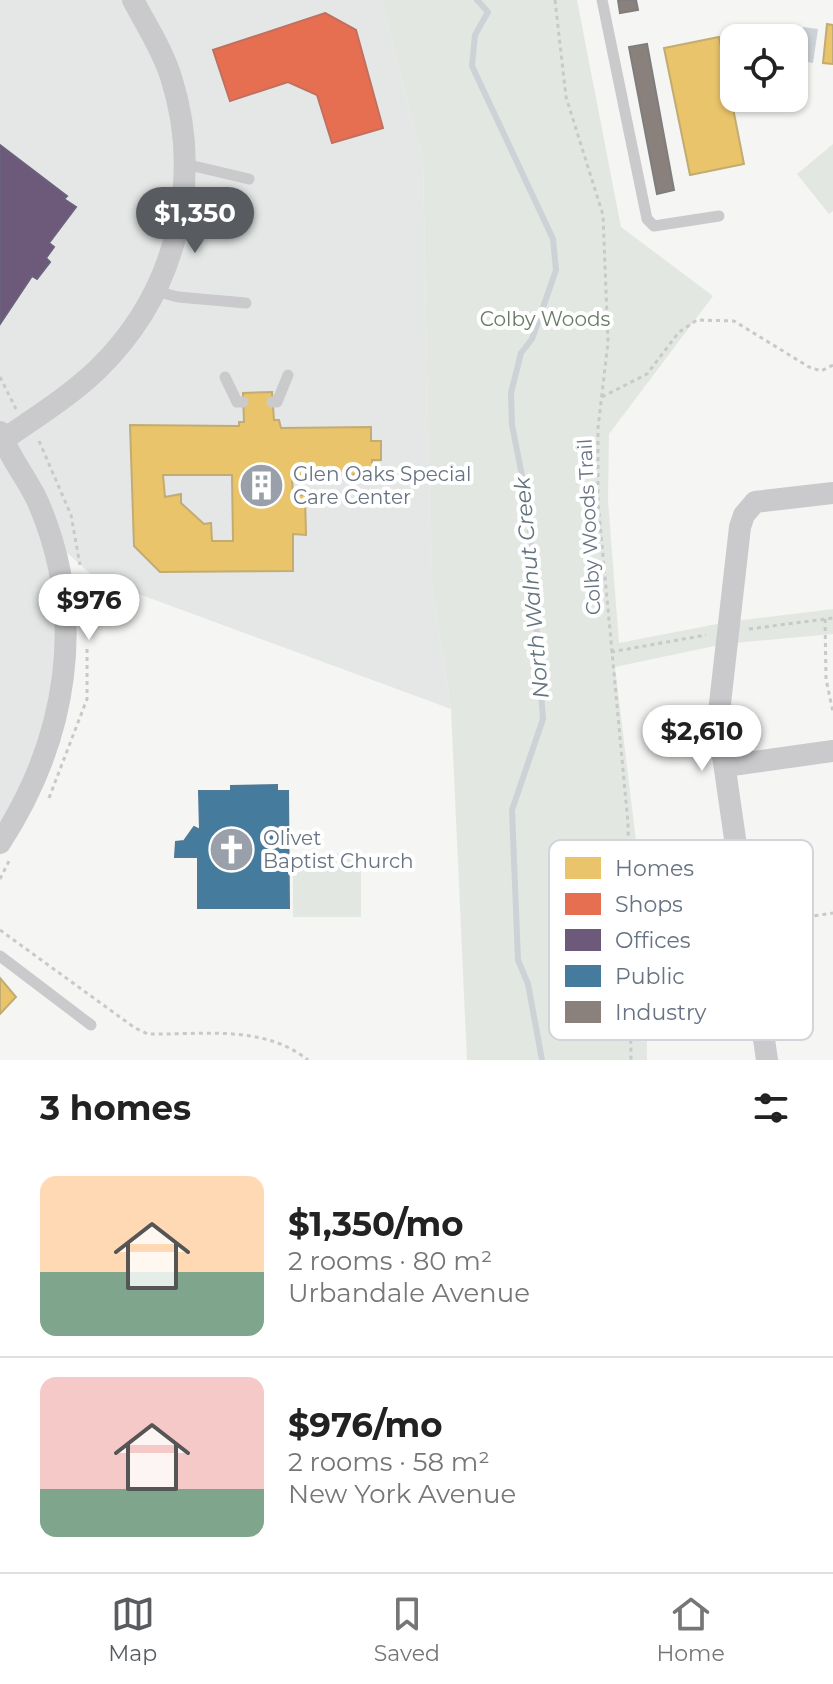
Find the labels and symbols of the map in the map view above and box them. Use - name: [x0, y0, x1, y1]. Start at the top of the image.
- pin: $1,350: [130, 187, 260, 255]
- park label: Colby Woods: [480, 307, 610, 331]
- street label: Colby Woods Trail: [572, 438, 606, 616]
- building icon: Glen Oaks Special Care Center: [238, 461, 286, 509]
- place label: Glen Oaks Special Care Center: [293, 462, 472, 509]
- water label: North Walnut Creek: [508, 475, 555, 700]
- pin: $976: [42, 574, 136, 642]
- pin: $2,610: [637, 705, 767, 773]
- church icon: Olivet Baptist Church: [208, 825, 256, 873]
- place label: Olivet Baptist Church: [263, 826, 414, 873]
- legend: [549, 840, 813, 1040]
- text: Homes: [615, 855, 694, 882]
- text: Shops: [615, 891, 683, 918]
- text: Offices: [615, 927, 691, 954]
- text: Public: [615, 963, 685, 990]
- text: Industry: [615, 999, 707, 1026]

